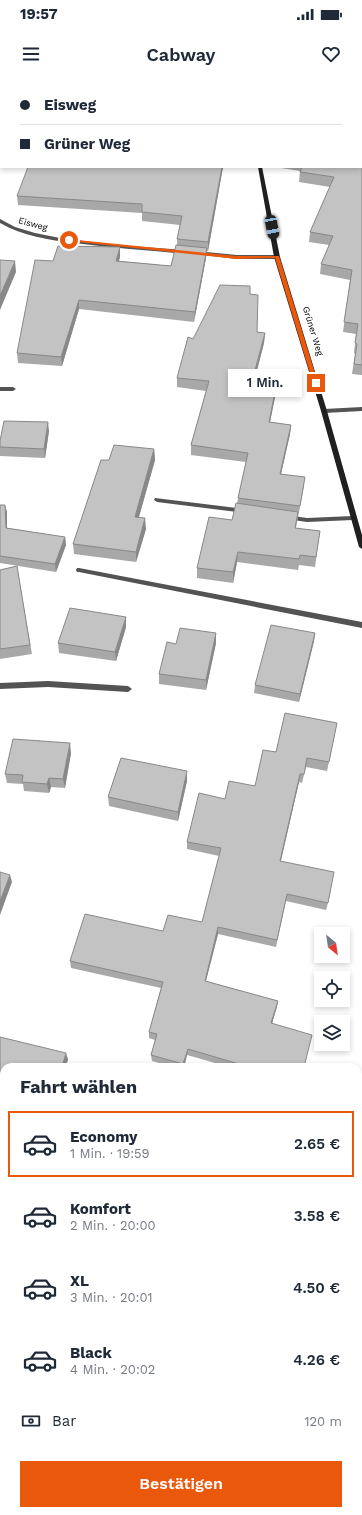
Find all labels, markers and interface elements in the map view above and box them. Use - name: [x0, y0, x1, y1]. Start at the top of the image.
- text: 19:57: [20, 5, 58, 23]
- icon: menu: [20, 43, 42, 65]
- icon: heart: [320, 43, 342, 65]
- text: Cabway: [147, 44, 215, 65]
- text: Eisweg: [44, 96, 96, 114]
- text: Grüner Weg: [44, 135, 130, 153]
- car: [264, 214, 280, 240]
- street label: Eisweg: [17, 215, 49, 233]
- route start: [60, 231, 78, 249]
- street label: Grüner Weg: [301, 305, 325, 357]
- callout: 1 Min.: [228, 369, 302, 397]
- route end: [307, 374, 325, 392]
- text: 1 Min.: [247, 375, 283, 390]
- north arrow: [314, 927, 350, 963]
- map controls: [314, 927, 350, 1051]
- button: locate: [314, 971, 350, 1007]
- button: layers: [314, 1015, 350, 1051]
- text: Fahrt wählen: [20, 1076, 137, 1097]
- icon: car: [22, 1126, 58, 1162]
- text: Economy: [70, 1128, 137, 1146]
- text: 2.65 €: [294, 1135, 340, 1153]
- text: 1 Min. · 19:59: [70, 1146, 150, 1161]
- icon: car: [22, 1198, 58, 1234]
- text: Komfort: [70, 1200, 131, 1218]
- text: 3.58 €: [294, 1207, 340, 1225]
- text: 2 Min. · 20:00: [70, 1218, 156, 1233]
- icon: car: [22, 1270, 58, 1306]
- text: XL: [70, 1272, 89, 1290]
- text: 4.50 €: [293, 1279, 340, 1297]
- text: 3 Min. · 20:01: [70, 1290, 153, 1305]
- icon: car: [22, 1342, 58, 1378]
- text: Black: [70, 1344, 112, 1362]
- text: 4.26 €: [293, 1351, 340, 1369]
- text: 4 Min. · 20:02: [70, 1362, 155, 1377]
- icon: cash: [20, 1410, 42, 1432]
- text: Bar: [52, 1412, 76, 1430]
- text: 120 m: [304, 1414, 342, 1429]
- button: Bestätigen: [20, 1461, 342, 1507]

